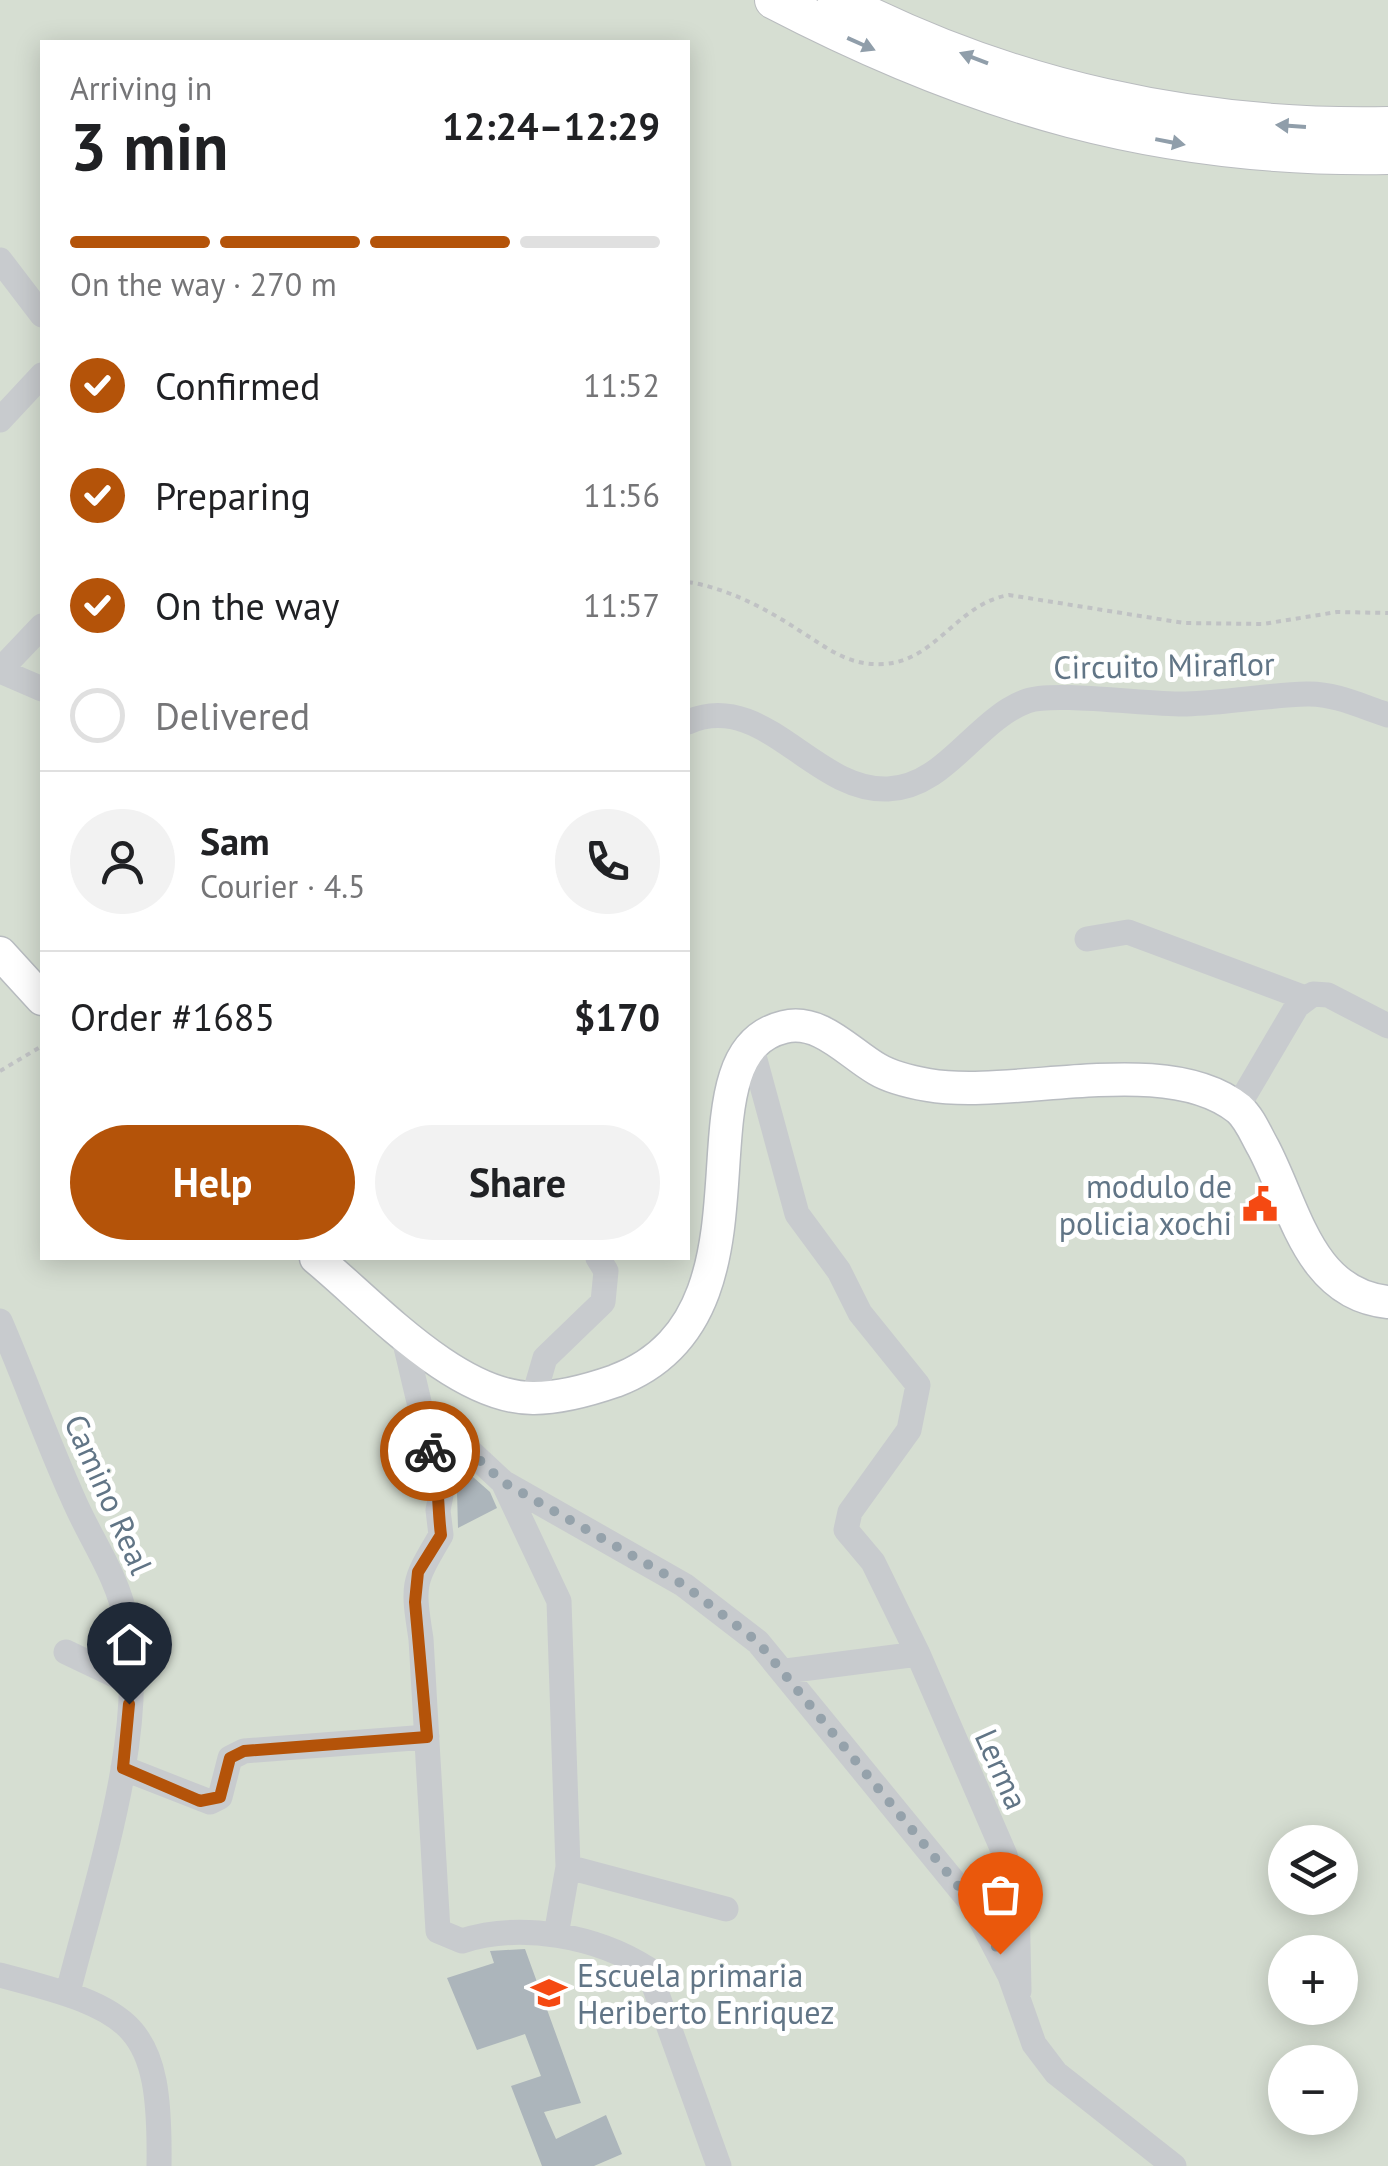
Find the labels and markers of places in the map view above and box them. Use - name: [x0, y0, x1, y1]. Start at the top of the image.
- place label: modulo de policia xochi: [1059, 1165, 1232, 1244]
- public building icon: modulo de policia xochi: [1241, 1185, 1279, 1223]
- pin: [87, 1602, 172, 1705]
- pin: [958, 1852, 1043, 1955]
- place label: Escuela primaria Heriberto Enriquez: [577, 1954, 835, 2033]
- school or university icon: Escuela primaria Heriberto Enriquez: [530, 1974, 568, 2012]

